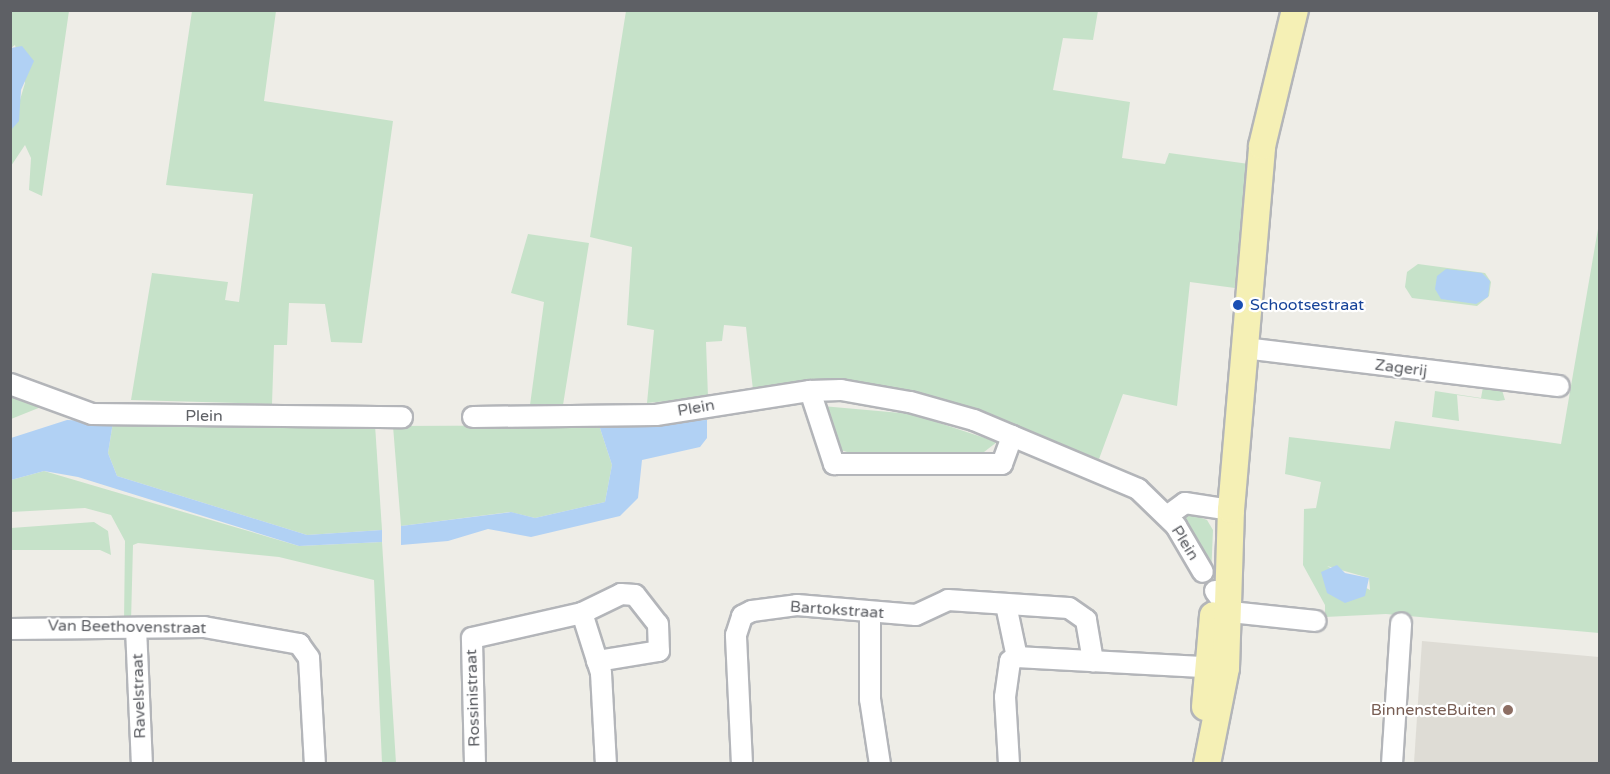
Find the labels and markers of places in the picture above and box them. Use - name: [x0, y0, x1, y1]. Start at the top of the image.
- place label: Schootsestraat: [1250, 295, 1364, 315]
- marker: Schootsestraat: [1231, 298, 1245, 312]
- place label: BinnensteBuiten: [1371, 700, 1496, 720]
- marker: BinnensteBuiten: [1501, 703, 1515, 717]

